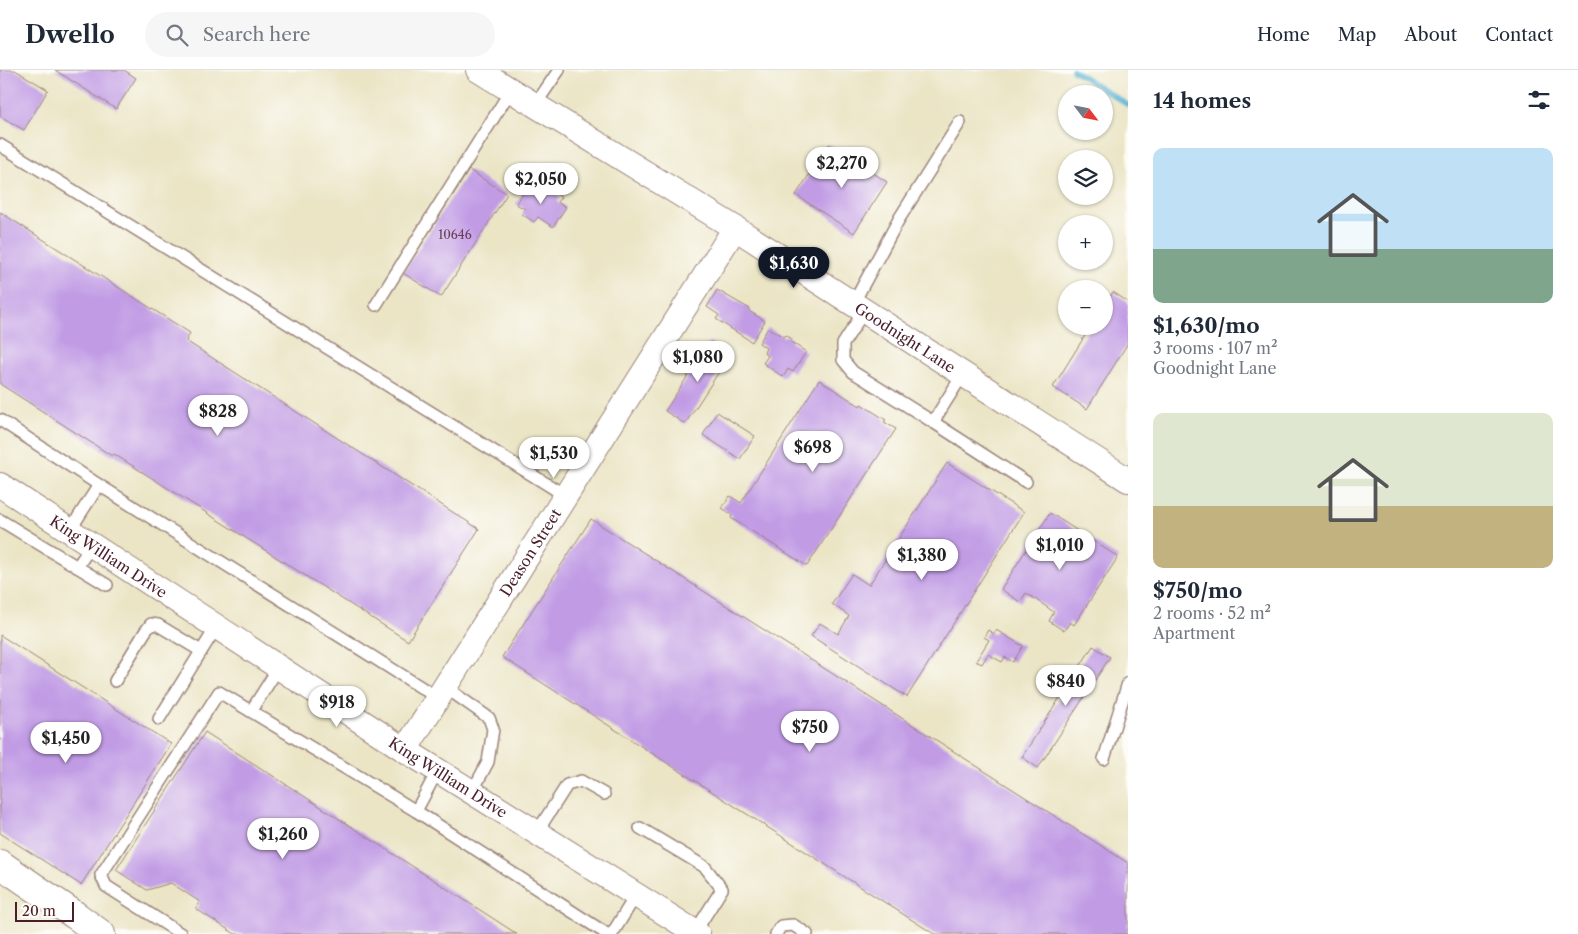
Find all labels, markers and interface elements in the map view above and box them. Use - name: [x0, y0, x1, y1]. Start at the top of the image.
- search box: [145, 12, 495, 57]
- text: Dwello: [25, 20, 115, 49]
- icon: search: [163, 21, 191, 49]
- text: Search here: [203, 23, 310, 46]
- text: Home: [1257, 24, 1310, 46]
- text: Map: [1338, 24, 1376, 46]
- text: About: [1404, 24, 1457, 46]
- text: Contact: [1485, 24, 1553, 46]
- north arrow: [1058, 85, 1112, 140]
- map controls: [1058, 85, 1113, 335]
- icon: filters: [1525, 86, 1553, 114]
- text: 14 homes: [1153, 88, 1251, 113]
- pin: $2,270: [801, 146, 883, 189]
- button: layers: [1058, 150, 1113, 205]
- text: $2,270: [817, 153, 867, 173]
- pin: $2,050: [500, 162, 582, 205]
- text: $2,050: [515, 169, 567, 189]
- icon: home: [1308, 180, 1398, 270]
- button: +: [1058, 215, 1113, 270]
- house number: 10646: [438, 227, 472, 242]
- pin: $1,630: [753, 246, 835, 289]
- text: $1,630: [769, 253, 819, 273]
- button: −: [1058, 280, 1113, 335]
- street label: Goodnight Lane: [851, 298, 959, 376]
- text: $1,630/mo: [1153, 313, 1260, 338]
- text: 3 rooms · 107 m²: [1153, 338, 1278, 358]
- pin: $1,080: [657, 340, 739, 383]
- text: $1,080: [673, 347, 723, 367]
- text: Goodnight Lane: [1153, 358, 1276, 378]
- pin: $828: [188, 394, 248, 437]
- text: $828: [199, 401, 237, 421]
- pin: $698: [783, 430, 843, 473]
- pin: $1,530: [513, 436, 595, 479]
- text: $698: [794, 437, 832, 457]
- text: $1,530: [530, 443, 578, 463]
- icon: home: [1308, 445, 1398, 535]
- street label: Deason Street: [495, 504, 565, 600]
- street label: King William Drive: [47, 511, 171, 601]
- pin: $1,010: [1019, 528, 1101, 571]
- text: $1,010: [1036, 535, 1084, 555]
- pin: $1,380: [881, 538, 963, 581]
- text: $1,380: [897, 545, 947, 565]
- text: $750/mo: [1153, 578, 1242, 603]
- text: 2 rooms · 52 m²: [1153, 603, 1271, 623]
- text: Apartment: [1153, 623, 1235, 643]
- pin: $840: [1036, 664, 1096, 707]
- text: $840: [1047, 671, 1085, 691]
- pin: $918: [307, 686, 367, 728]
- text: $918: [319, 692, 355, 712]
- pin: $750: [780, 710, 840, 753]
- text: $750: [792, 717, 828, 737]
- pin: $1,450: [25, 722, 107, 764]
- text: $1,450: [41, 728, 91, 748]
- street label: King William Drive: [385, 733, 511, 821]
- pin: $1,260: [242, 818, 324, 860]
- text: $1,260: [258, 824, 308, 844]
- scale bar: [15, 899, 74, 922]
- text: 20 m: [22, 902, 56, 920]

